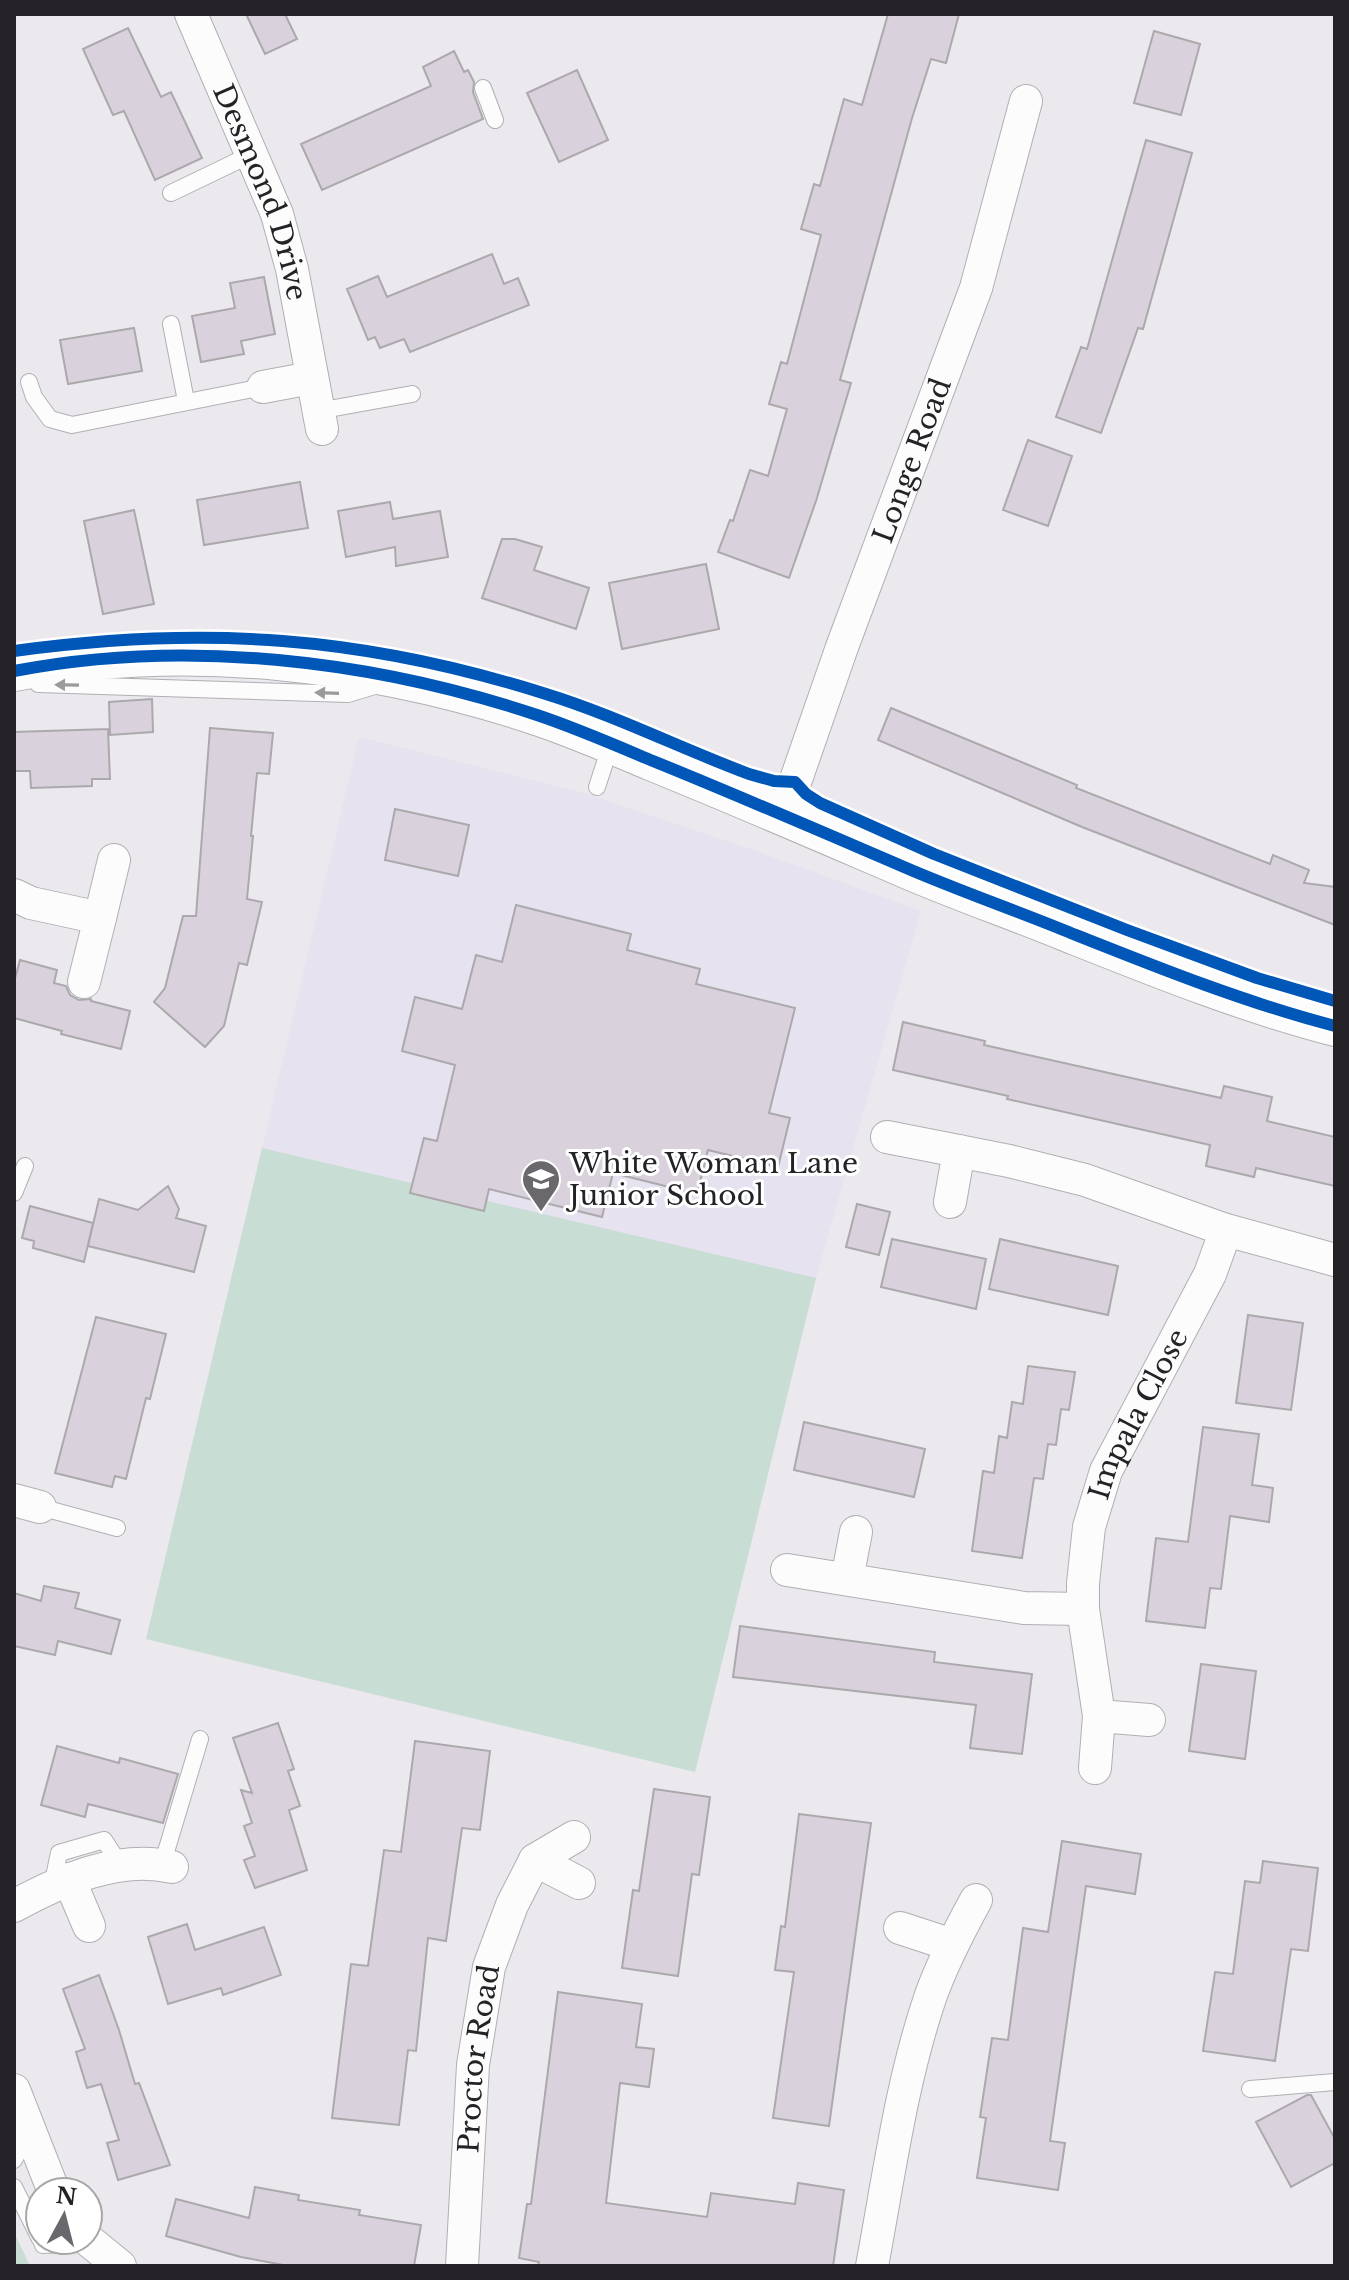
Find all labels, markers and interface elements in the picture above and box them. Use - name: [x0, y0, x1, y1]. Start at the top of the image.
- street label: Desmond Drive: [206, 79, 315, 303]
- street label: Longe Road: [865, 373, 958, 548]
- one-way arrow: [54, 679, 79, 691]
- one-way arrow: [314, 686, 339, 699]
- place label: White Woman Lane Junior School: [565, 1146, 858, 1213]
- school or university icon: White Woman Lane Junior School: [520, 1158, 562, 1213]
- street label: Impala Close: [1081, 1323, 1195, 1504]
- street label: Proctor Road: [451, 1962, 507, 2154]
- north arrow: [24, 2176, 104, 2256]
- text: N: [54, 2182, 79, 2211]

